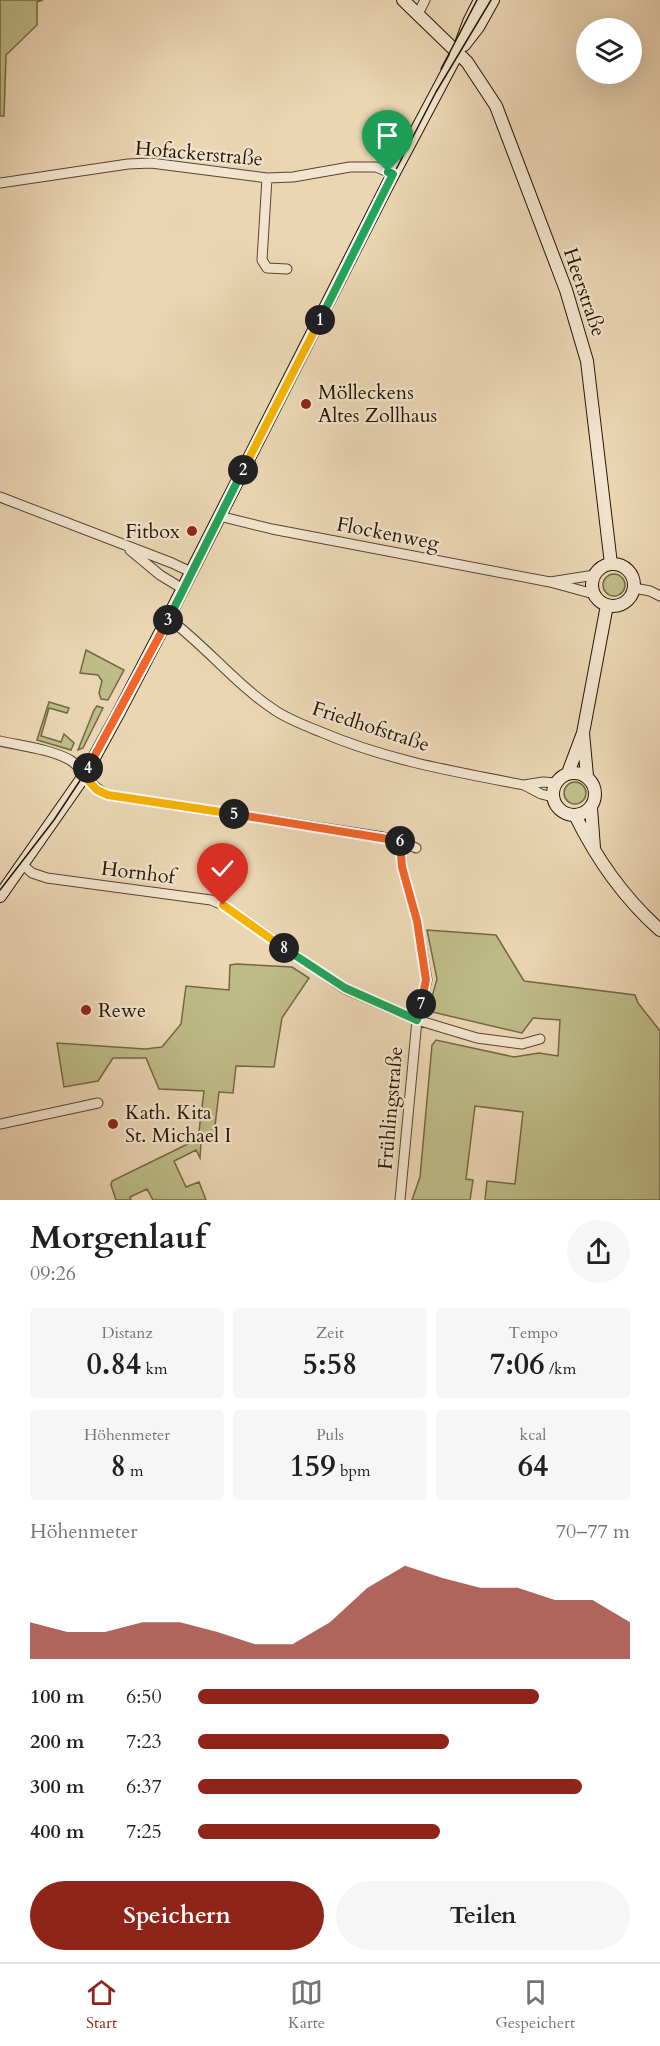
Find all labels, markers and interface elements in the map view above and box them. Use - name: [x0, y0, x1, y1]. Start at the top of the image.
- map controls: [576, 18, 642, 84]
- button: layers: [576, 18, 642, 84]
- pin: [362, 110, 413, 172]
- icon: arrive: [371, 119, 404, 152]
- street label: Hofackerstraße: [134, 134, 264, 173]
- street label: Heerstraße: [557, 244, 612, 340]
- pin: 1: [305, 305, 335, 335]
- text: 1: [316, 309, 324, 331]
- place label: Mölleckens Altes Zollhaus: [318, 379, 437, 429]
- marker: Mölleckens Altes Zollhaus: [299, 397, 313, 411]
- pin: 2: [228, 455, 258, 485]
- text: 2: [239, 459, 247, 481]
- street label: Flockenweg: [334, 510, 442, 557]
- place label: Fitbox: [125, 518, 180, 545]
- marker: Fitbox: [185, 524, 199, 538]
- pin: 3: [153, 605, 183, 635]
- text: 3: [164, 609, 172, 631]
- street label: Friedhofstraße: [309, 695, 433, 758]
- pin: 4: [73, 753, 103, 783]
- text: 4: [84, 757, 92, 779]
- pin: 5: [219, 799, 249, 829]
- text: 5: [230, 803, 238, 825]
- pin: 6: [385, 826, 415, 856]
- text: 6: [396, 830, 404, 852]
- pin: [197, 843, 248, 905]
- icon: check: [206, 852, 239, 885]
- street label: Hornhof: [100, 855, 179, 891]
- pin: 8: [269, 933, 299, 963]
- text: 8: [280, 937, 288, 959]
- pin: 7: [406, 989, 436, 1019]
- text: 7: [417, 993, 425, 1015]
- place label: Rewe: [98, 997, 146, 1024]
- marker: Rewe: [79, 1003, 93, 1017]
- street label: Frühlingstraße: [372, 1045, 409, 1171]
- place label: Kath. Kita St. Michael I: [125, 1099, 231, 1149]
- marker: Kath. Kita St. Michael I: [106, 1117, 120, 1131]
- text: Morgenlauf: [30, 1215, 206, 1260]
- button: share: [567, 1220, 630, 1283]
- text: 09:26: [30, 1260, 76, 1287]
- text: Distanz: [101, 1322, 153, 1344]
- text: Zeit: [316, 1322, 344, 1344]
- text: Tempo: [508, 1322, 558, 1344]
- text: 0.84: [86, 1344, 141, 1385]
- text: 5:58: [303, 1344, 357, 1385]
- text: 7:06: [490, 1344, 545, 1385]
- text: km: [141, 1358, 168, 1380]
- text: /km: [545, 1358, 576, 1380]
- text: Höhenmeter: [84, 1424, 170, 1446]
- text: Puls: [316, 1424, 344, 1446]
- text: kcal: [520, 1424, 546, 1446]
- text: 8: [110, 1446, 126, 1487]
- text: 159: [289, 1446, 336, 1487]
- text: 64: [518, 1446, 548, 1487]
- text: m: [126, 1460, 144, 1482]
- text: bpm: [336, 1460, 371, 1482]
- text: Höhenmeter: [30, 1518, 138, 1545]
- text: 70–77 m: [556, 1518, 630, 1545]
- text: 100 m: [30, 1683, 85, 1710]
- text: 6:50: [126, 1683, 162, 1710]
- text: 200 m: [30, 1728, 85, 1755]
- text: 7:23: [126, 1728, 162, 1755]
- text: 300 m: [30, 1773, 85, 1800]
- text: 6:37: [126, 1773, 162, 1800]
- text: 400 m: [30, 1818, 85, 1845]
- text: 7:25: [126, 1818, 162, 1845]
- button: Speichern: [30, 1881, 324, 1950]
- button: Teilen: [336, 1881, 630, 1950]
- tab: Start: [85, 1976, 118, 2034]
- tab: Karte: [288, 1976, 325, 2034]
- tab: Gespeichert: [495, 1976, 575, 2034]

